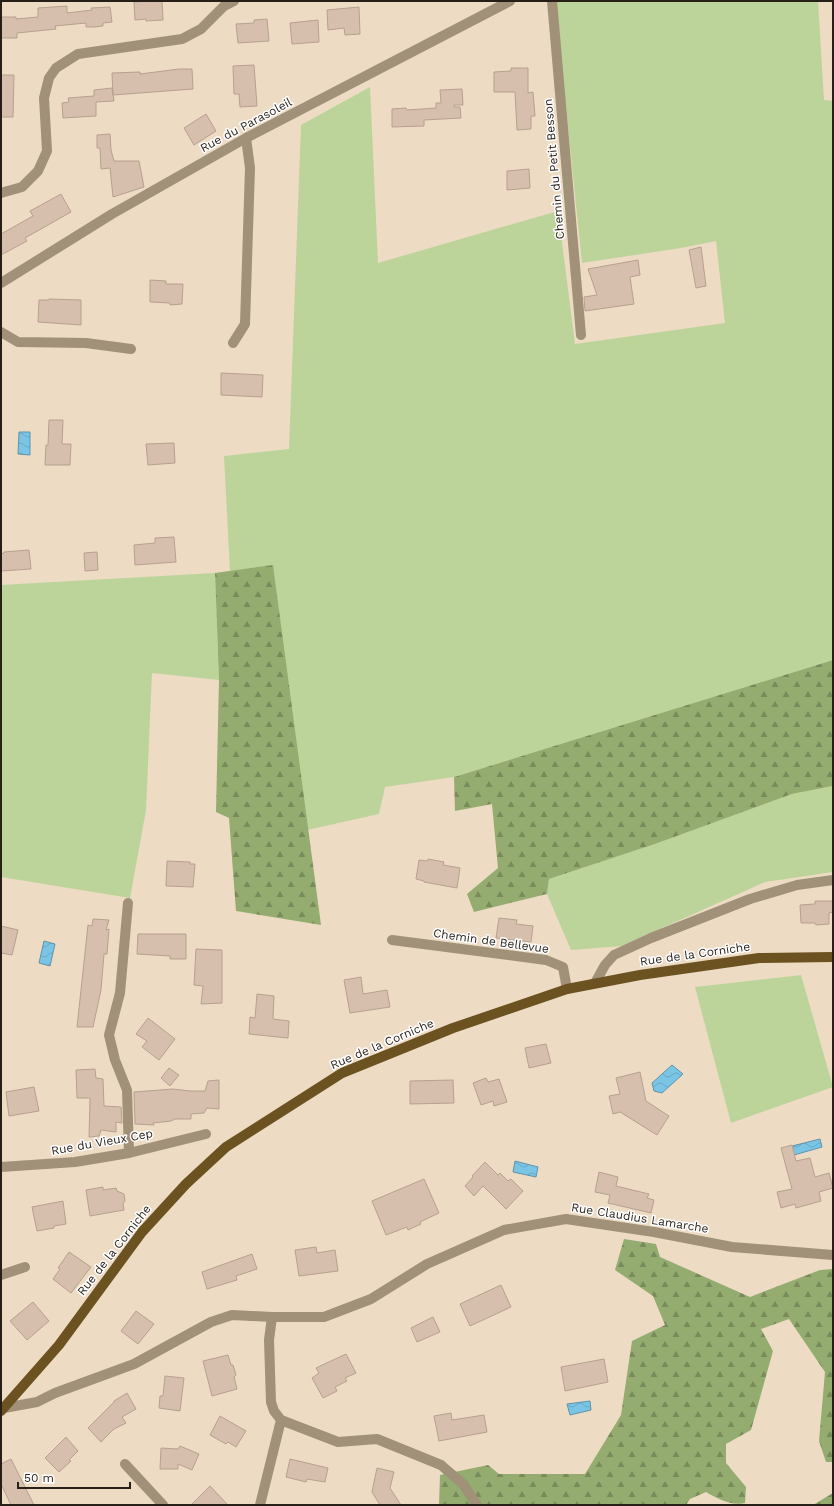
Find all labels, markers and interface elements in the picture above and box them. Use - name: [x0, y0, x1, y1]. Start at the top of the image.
- street label: Rue du Parasoleil: [198, 95, 295, 155]
- street label: Chemin du Petit Besson: [541, 98, 567, 240]
- street label: Chemin de Bellevue: [432, 926, 550, 956]
- street label: Rue de la Corniche: [639, 939, 751, 969]
- street label: Rue de la Corniche: [328, 1016, 436, 1072]
- street label: Rue du Vieux Cep: [50, 1126, 154, 1158]
- street label: Rue Claudius Lamarche: [570, 1200, 710, 1236]
- street label: Rue de la Corniche: [74, 1202, 154, 1298]
- scale bar: [18, 1464, 130, 1490]
- text: 50 m: [24, 1471, 54, 1485]

